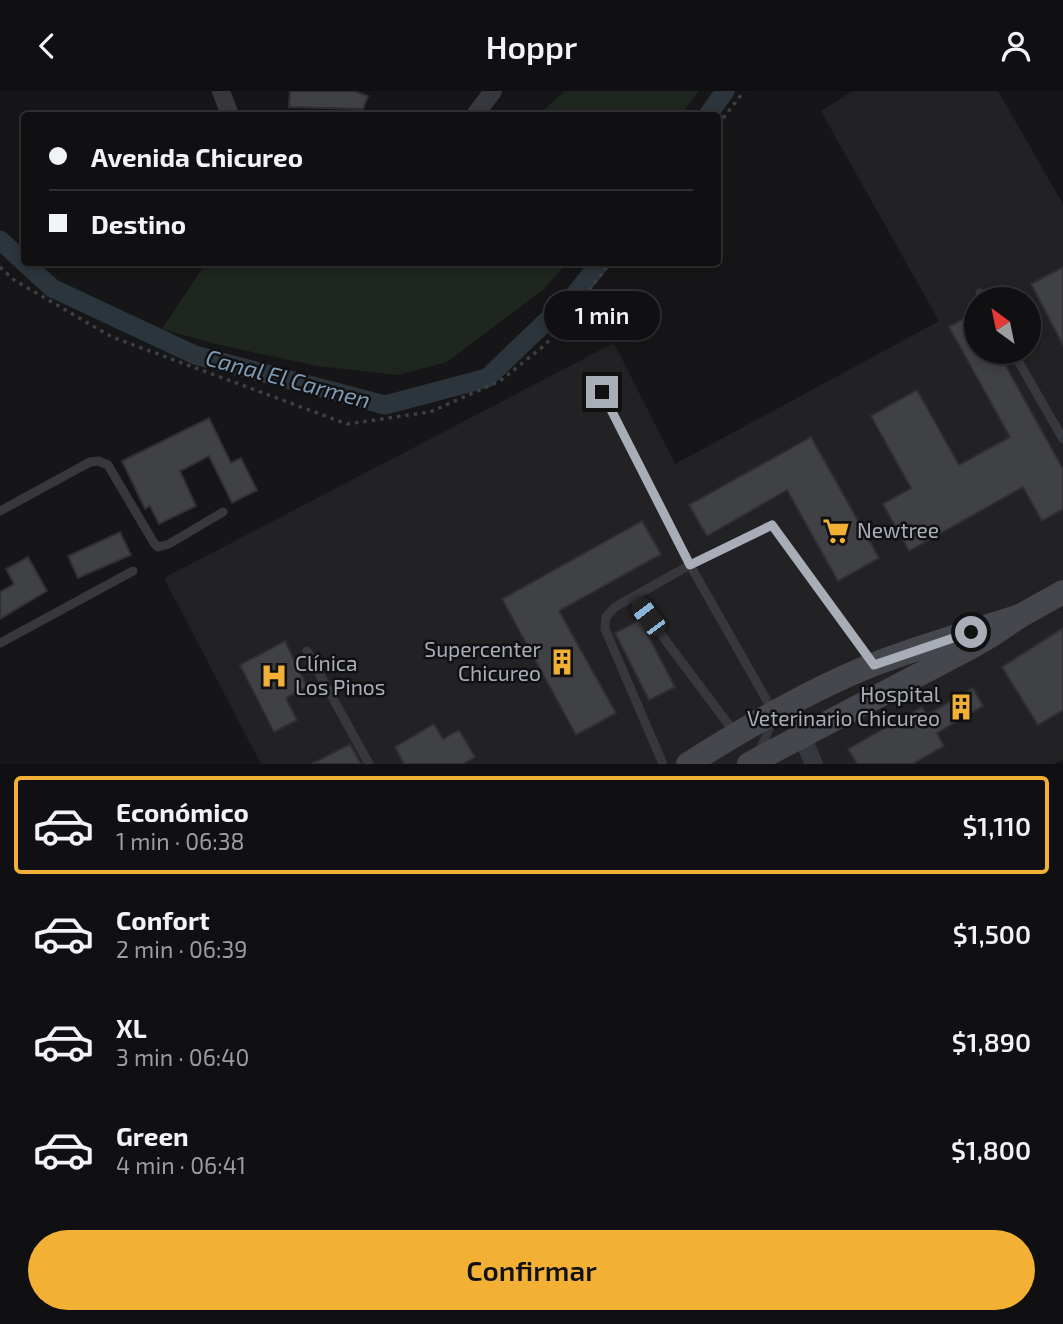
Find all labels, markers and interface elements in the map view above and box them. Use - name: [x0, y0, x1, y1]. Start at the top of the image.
- icon: back: [28, 27, 66, 65]
- text: Hoppr: [486, 27, 577, 65]
- icon: person: [997, 27, 1035, 65]
- text: Avenida Chicureo: [91, 141, 303, 172]
- text: Destino: [91, 208, 186, 239]
- north arrow: [964, 287, 1041, 364]
- map controls: [964, 287, 1041, 364]
- callout: 1 min: [544, 291, 660, 339]
- text: 1 min: [575, 301, 629, 329]
- water label: Canal El Carmen: [203, 343, 373, 413]
- route end: [586, 376, 618, 408]
- supermarket icon: Newtree: [821, 516, 851, 546]
- place label: Newtree: [857, 517, 939, 542]
- car: [627, 594, 670, 640]
- route start: [955, 616, 987, 648]
- place label: Supercenter Chicureo: [424, 636, 542, 685]
- building icon: Supercenter Chicureo: [547, 647, 577, 677]
- place label: Clínica Los Pinos: [295, 650, 385, 699]
- hospital icon: Clínica Los Pinos: [259, 661, 289, 691]
- place label: Hospital Veterinario Chicureo: [747, 681, 941, 730]
- building icon: Hospital Veterinario Chicureo: [946, 692, 976, 722]
- icon: car: [32, 794, 95, 857]
- text: Económico: [116, 796, 249, 827]
- text: $1,110: [962, 810, 1031, 841]
- text: 1 min · 06:38: [116, 827, 244, 855]
- icon: car: [32, 902, 95, 965]
- text: Confort: [116, 904, 210, 935]
- text: $1,500: [953, 918, 1031, 949]
- text: 2 min · 06:39: [116, 935, 247, 963]
- icon: car: [32, 1010, 95, 1073]
- text: XL: [116, 1012, 147, 1043]
- text: $1,890: [952, 1026, 1031, 1057]
- text: 3 min · 06:40: [116, 1043, 249, 1071]
- icon: car: [32, 1118, 95, 1181]
- text: Green: [116, 1120, 189, 1151]
- text: $1,800: [951, 1134, 1031, 1165]
- text: 4 min · 06:41: [116, 1151, 246, 1179]
- button: Confirmar: [28, 1230, 1035, 1310]

